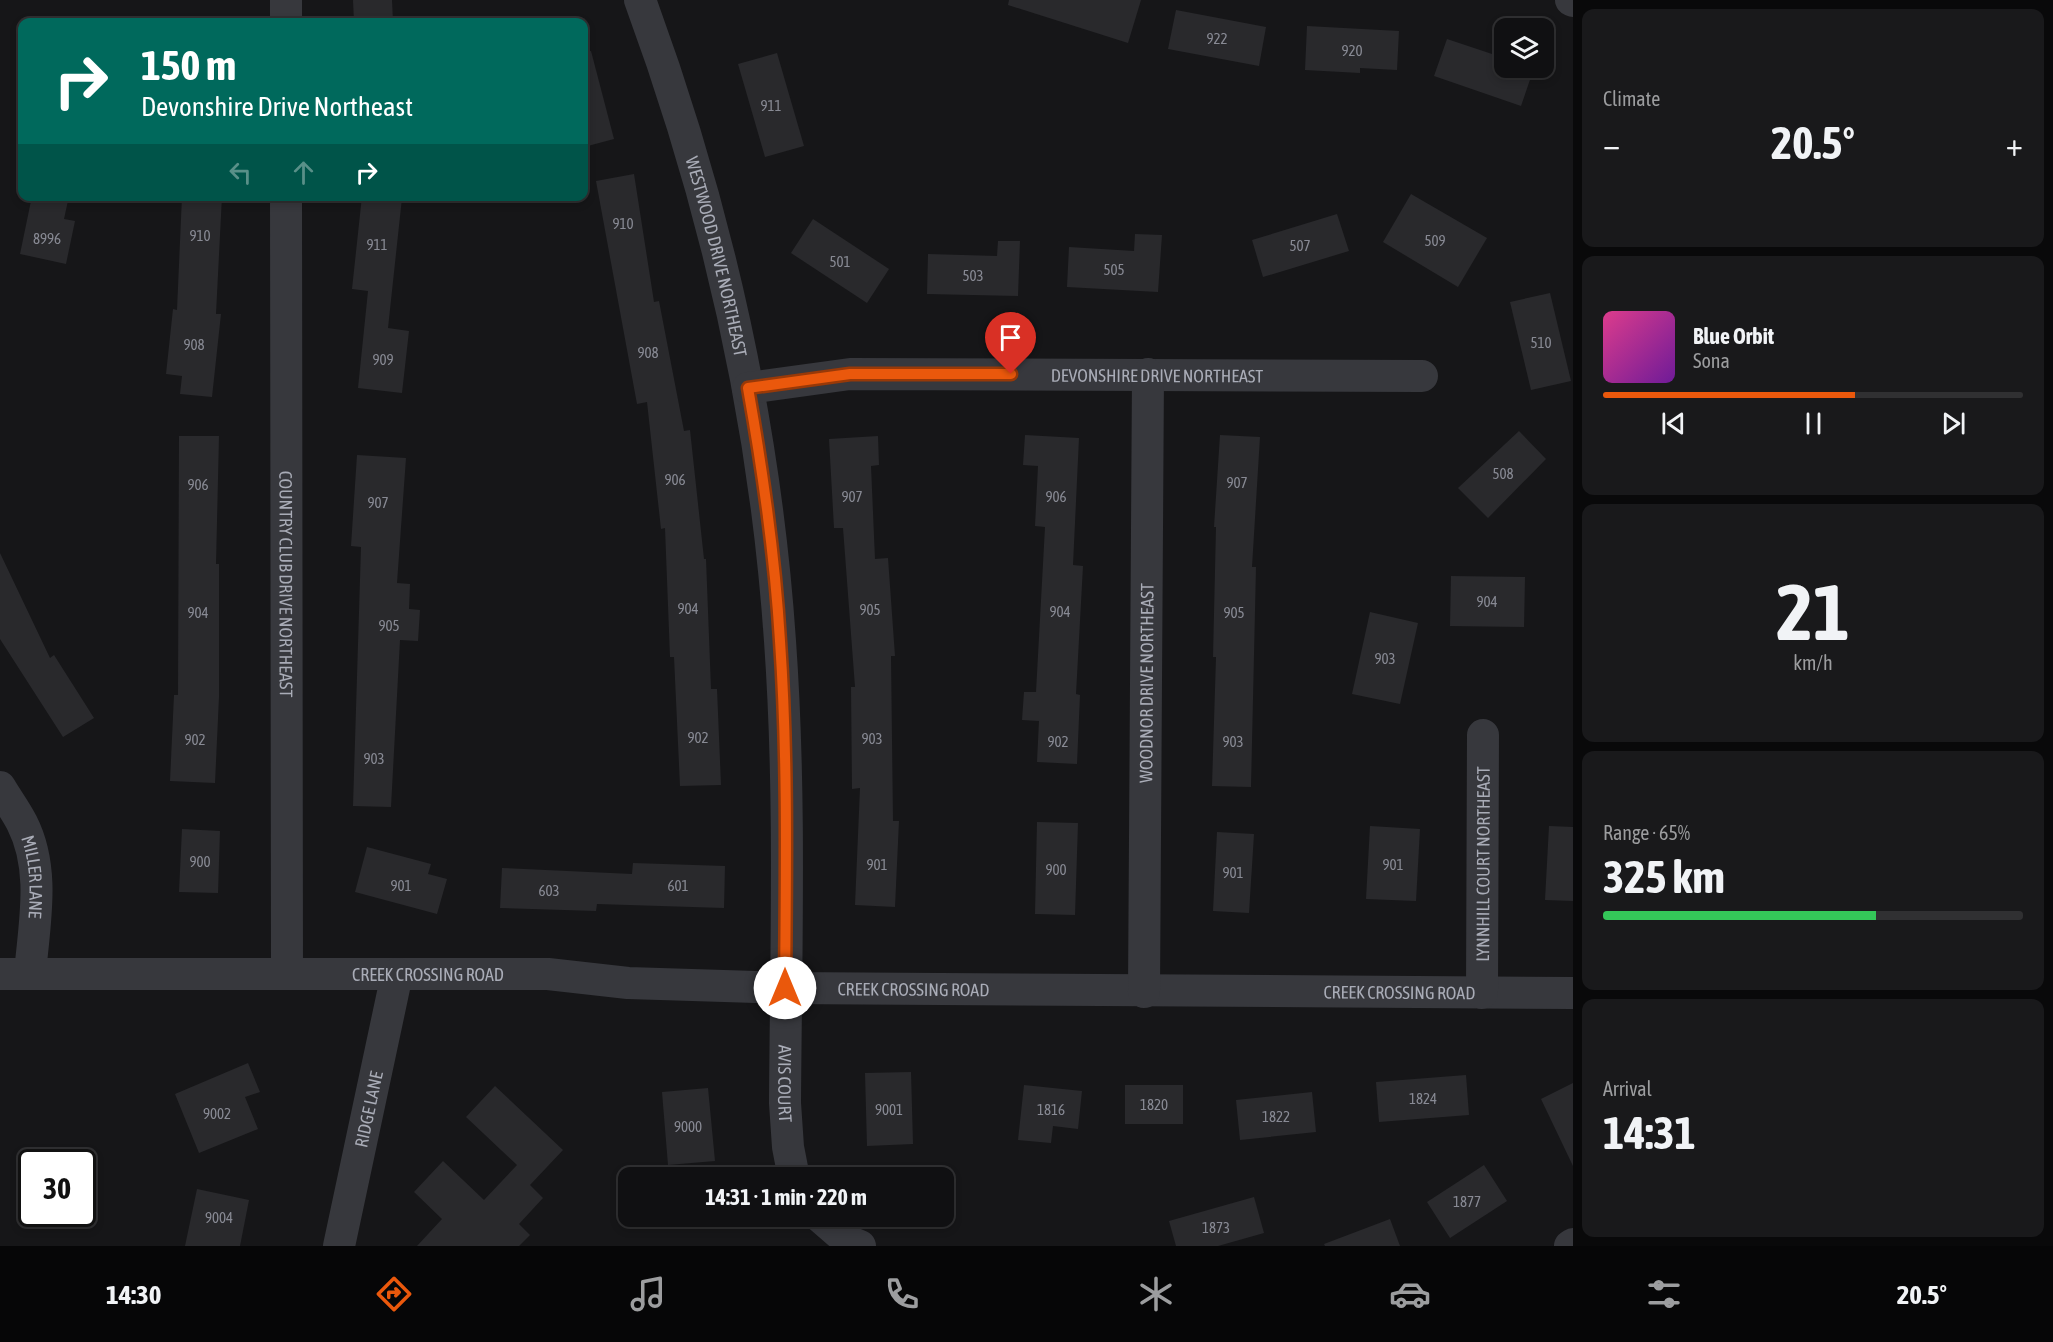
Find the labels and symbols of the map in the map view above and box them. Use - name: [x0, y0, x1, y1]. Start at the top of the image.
- house number: 922: [1206, 30, 1228, 47]
- house number: 920: [1341, 42, 1363, 59]
- house number: 911: [760, 97, 782, 114]
- street label: WESTWOOD DRIVE NORTHEAST: [682, 154, 752, 359]
- house number: 910: [612, 215, 634, 232]
- house number: 910: [189, 227, 211, 244]
- house number: 8996: [33, 230, 61, 247]
- house number: 509: [1424, 232, 1446, 249]
- house number: 911: [366, 236, 388, 253]
- house number: 507: [1289, 237, 1311, 254]
- house number: 501: [829, 253, 851, 270]
- house number: 505: [1103, 261, 1125, 278]
- house number: 503: [962, 267, 984, 284]
- pin: [985, 312, 1036, 374]
- house number: 510: [1530, 334, 1552, 351]
- house number: 908: [183, 336, 205, 353]
- house number: 908: [637, 344, 659, 361]
- house number: 909: [372, 351, 394, 368]
- street label: DEVONSHIRE DRIVE NORTHEAST: [1051, 364, 1263, 386]
- house number: 508: [1492, 465, 1514, 482]
- street label: COUNTRY CLUB DRIVE NORTHEAST: [276, 471, 297, 697]
- house number: 906: [664, 471, 686, 488]
- house number: 907: [1226, 474, 1248, 491]
- house number: 906: [187, 476, 209, 493]
- house number: 907: [841, 488, 863, 505]
- house number: 906: [1045, 488, 1067, 505]
- house number: 907: [367, 494, 389, 511]
- street label: WOODNOR DRIVE NORTHEAST: [1135, 583, 1157, 783]
- house number: 904: [1476, 593, 1498, 610]
- house number: 904: [677, 600, 699, 617]
- house number: 905: [859, 601, 881, 618]
- house number: 904: [1049, 603, 1071, 620]
- house number: 904: [187, 604, 209, 621]
- house number: 905: [1223, 604, 1245, 621]
- house number: 905: [378, 617, 400, 634]
- house number: 903: [1374, 650, 1396, 667]
- house number: 902: [687, 729, 709, 746]
- house number: 903: [861, 730, 883, 747]
- house number: 902: [184, 731, 206, 748]
- house number: 902: [1047, 733, 1069, 750]
- house number: 903: [1222, 733, 1244, 750]
- house number: 903: [363, 750, 385, 767]
- street label: LYNNHILL COURT NORTHEAST: [1472, 766, 1493, 962]
- street label: MILLER LANE: [18, 832, 47, 920]
- house number: 900: [189, 853, 211, 870]
- house number: 901: [866, 856, 888, 873]
- house number: 901: [1382, 856, 1404, 873]
- house number: 900: [1045, 861, 1067, 878]
- house number: 901: [1222, 864, 1244, 881]
- house number: 901: [390, 877, 412, 894]
- house number: 601: [667, 877, 689, 894]
- house number: 603: [538, 882, 560, 899]
- position arrow: [753, 956, 817, 1020]
- street label: CREEK CROSSING ROAD: [352, 964, 504, 985]
- street label: CREEK CROSSING ROAD: [837, 978, 989, 1000]
- street label: CREEK CROSSING ROAD: [1323, 981, 1475, 1003]
- street label: AVIS COURT: [774, 1045, 797, 1123]
- street label: RIDGE LANE: [350, 1069, 387, 1149]
- house number: 1824: [1409, 1090, 1437, 1107]
- house number: 1820: [1140, 1096, 1168, 1113]
- house number: 9001: [875, 1101, 903, 1118]
- house number: 1816: [1037, 1101, 1065, 1118]
- house number: 9002: [203, 1105, 231, 1122]
- house number: 1822: [1262, 1108, 1290, 1125]
- house number: 9000: [674, 1118, 702, 1135]
- speed limit sign: 30: [18, 1149, 96, 1227]
- house number: 1877: [1453, 1193, 1481, 1210]
- house number: 9004: [205, 1209, 233, 1226]
- house number: 1873: [1202, 1219, 1230, 1236]

